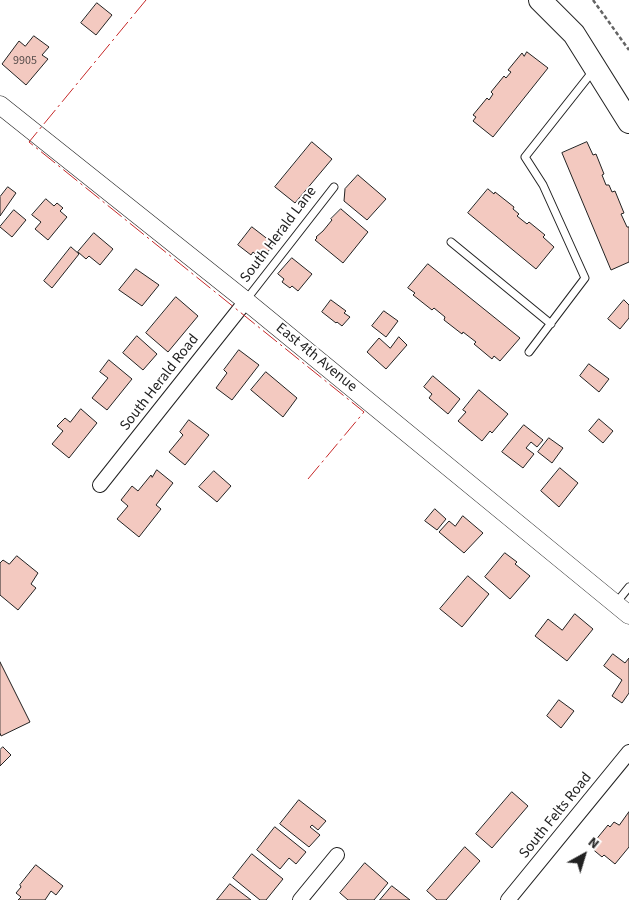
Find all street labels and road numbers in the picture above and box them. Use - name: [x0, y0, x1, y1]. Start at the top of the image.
- street label: South Herald Lane: [237, 183, 321, 287]
- street label: East 4th Avenue: [272, 320, 360, 396]
- street label: South Herald Road: [117, 331, 203, 435]
- street label: South Felts Road: [516, 769, 596, 863]

